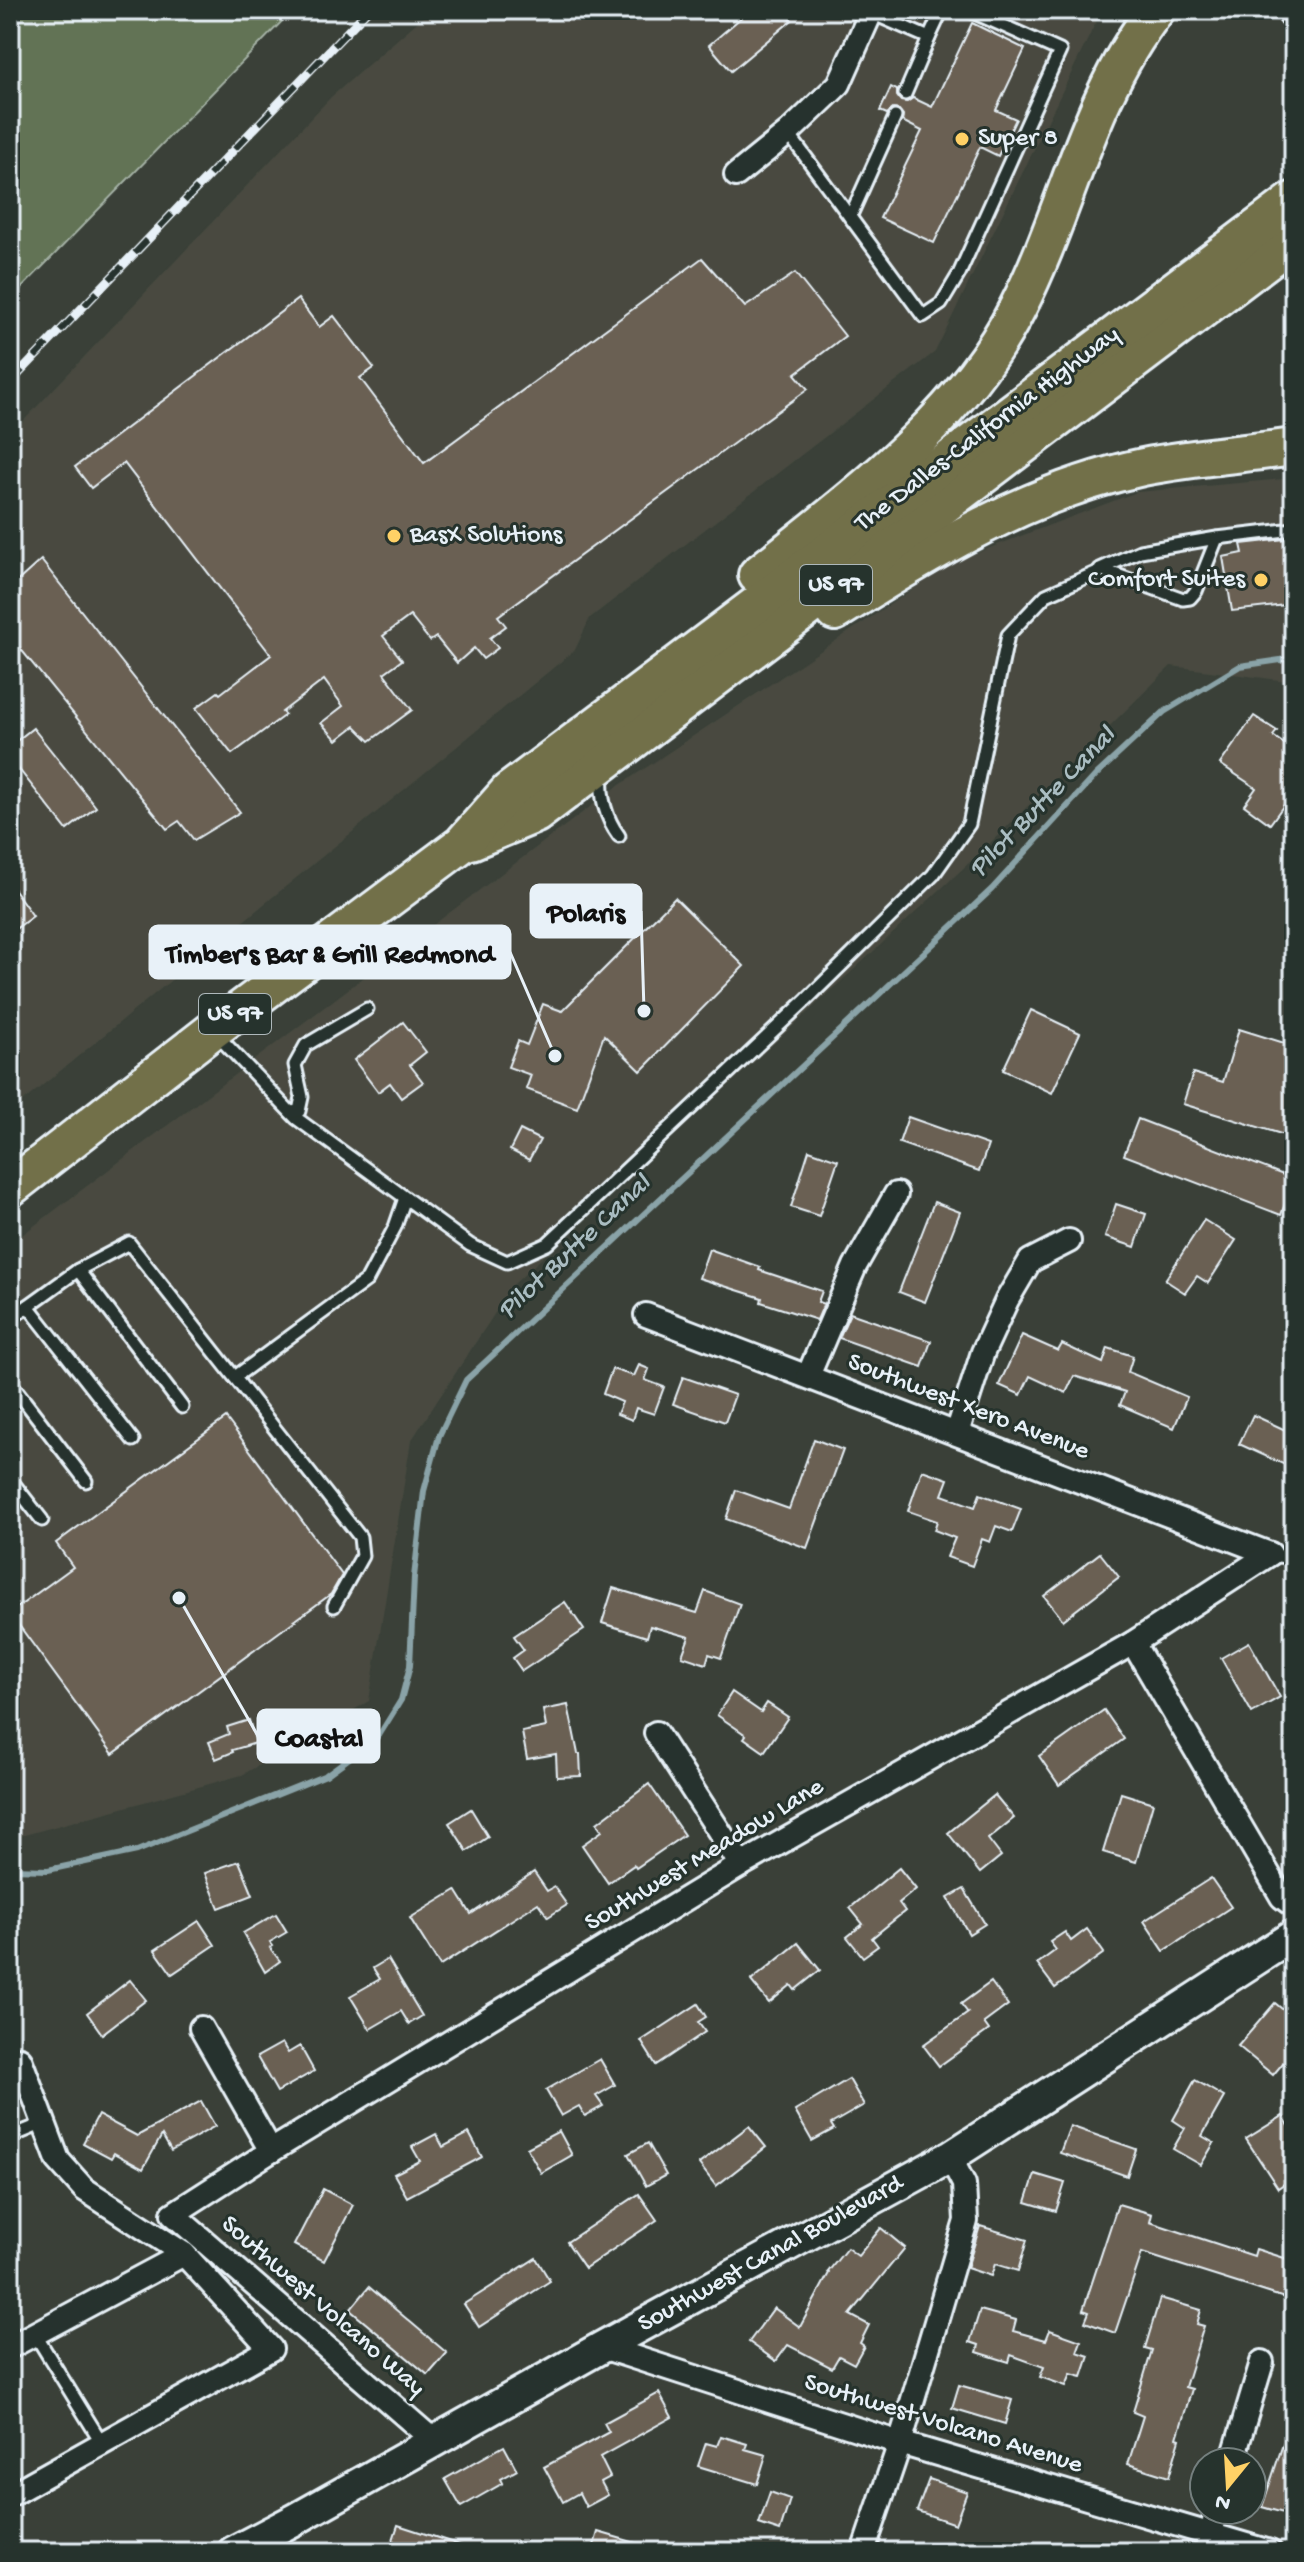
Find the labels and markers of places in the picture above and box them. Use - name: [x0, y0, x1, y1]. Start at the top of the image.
- place label: Super 8: [978, 124, 1058, 155]
- marker: Super 8: [953, 130, 971, 148]
- place label: BasX Solutions: [409, 521, 564, 552]
- marker: BasX Solutions: [385, 527, 403, 545]
- place label: Comfort Suites: [1088, 565, 1246, 596]
- marker: Comfort Suites: [1252, 571, 1270, 589]
- callout: Polaris: [531, 885, 641, 937]
- callout: Timber's Bar & Grill Redmond: [150, 926, 510, 978]
- callout: Coastal: [258, 1710, 379, 1762]

